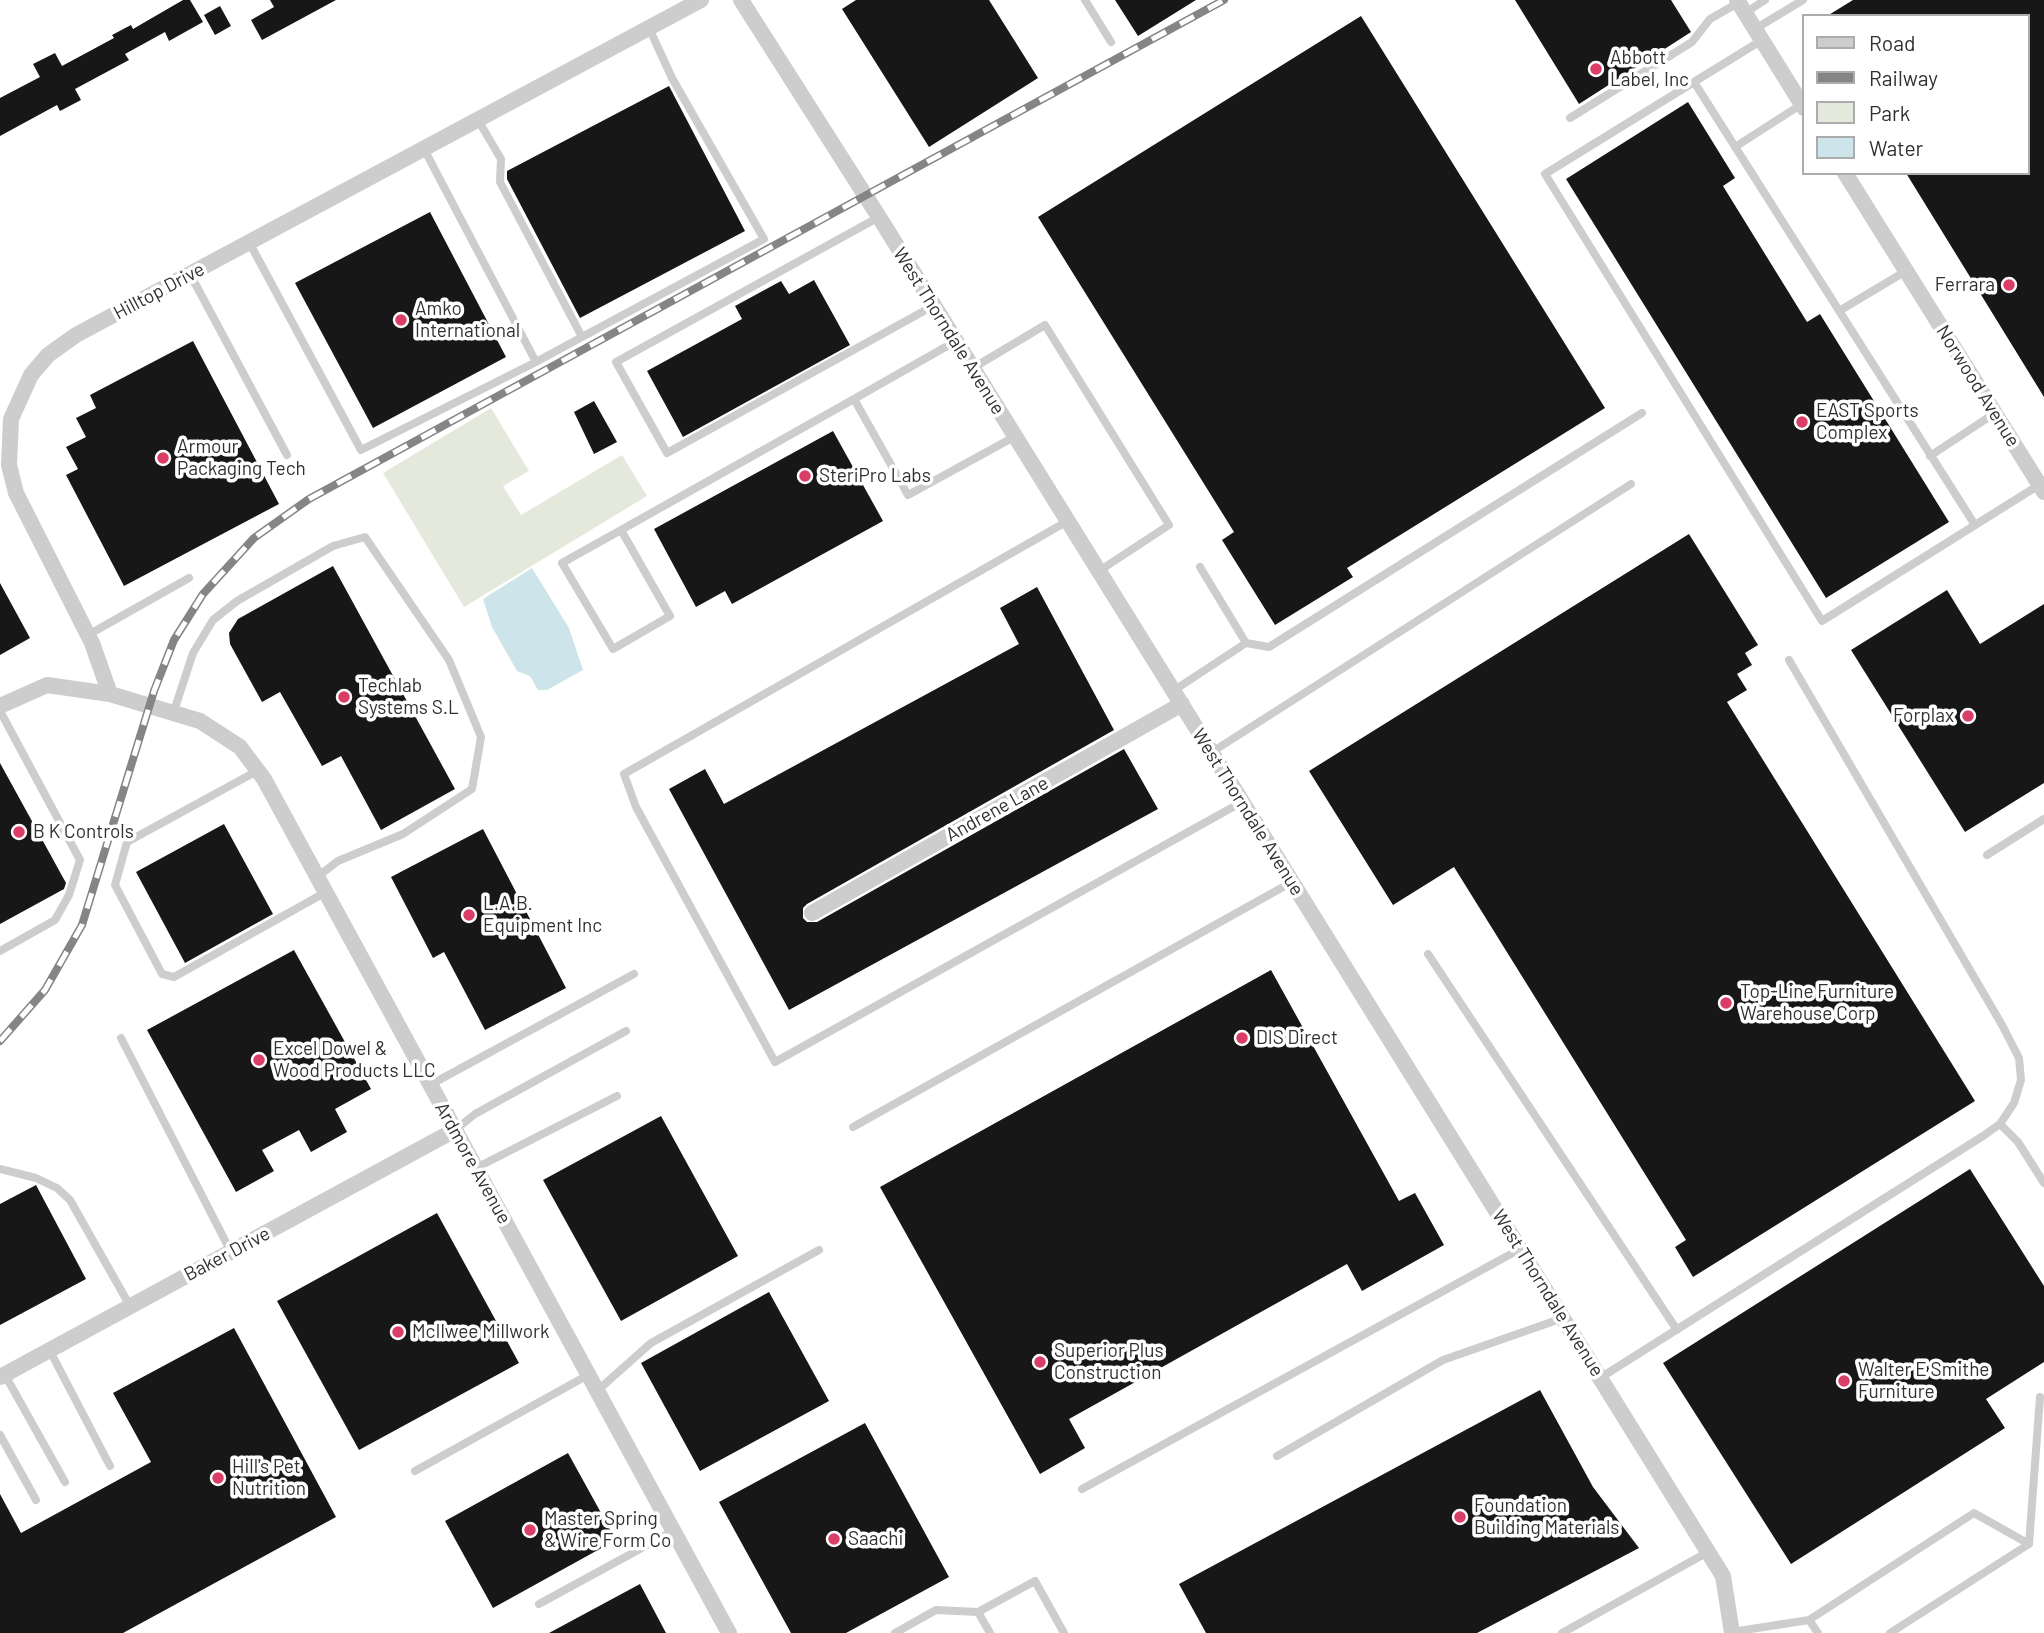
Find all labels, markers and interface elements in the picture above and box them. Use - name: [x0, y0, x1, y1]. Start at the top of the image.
- legend: [1802, 14, 2030, 175]
- text: Road: [1869, 30, 1915, 55]
- place label: Abbott Label, Inc: [1610, 47, 1689, 91]
- marker: Abbott Label, Inc: [1588, 61, 1604, 77]
- text: Railway: [1869, 65, 1938, 90]
- text: Park: [1869, 100, 1910, 125]
- text: Water: [1869, 135, 1923, 160]
- street label: West Thorndale Avenue: [888, 243, 1010, 419]
- street label: Hilltop Drive: [110, 258, 208, 324]
- place label: Ferrara: [1935, 274, 1995, 296]
- marker: Ferrara: [2001, 277, 2017, 293]
- place label: Amko International: [415, 298, 520, 342]
- marker: Amko International: [393, 312, 409, 328]
- street label: Norwood Avenue: [1931, 321, 2025, 451]
- place label: EAST Sports Complex: [1816, 400, 1919, 444]
- marker: EAST Sports Complex: [1794, 414, 1810, 430]
- place label: Armour Packaging Tech: [177, 436, 306, 480]
- marker: Armour Packaging Tech: [155, 450, 171, 466]
- place label: SteriPro Labs: [819, 465, 931, 487]
- marker: SteriPro Labs: [797, 468, 813, 484]
- place label: Techlab Systems S.L: [358, 675, 459, 719]
- marker: Techlab Systems S.L: [336, 689, 352, 705]
- place label: Forplax: [1893, 705, 1954, 727]
- marker: Forplax: [1960, 708, 1976, 724]
- street label: West Thorndale Avenue: [1187, 724, 1309, 900]
- street label: Andrene Lane: [942, 771, 1052, 847]
- place label: B K Controls: [33, 821, 134, 843]
- marker: B K Controls: [11, 824, 27, 840]
- place label: L.A.B. Equipment Inc: [483, 893, 602, 937]
- marker: L.A.B. Equipment Inc: [461, 907, 477, 923]
- place label: Top-Line Furniture Warehouse Corp: [1740, 981, 1894, 1025]
- marker: Top-Line Furniture Warehouse Corp: [1718, 995, 1734, 1011]
- place label: DIS Direct: [1256, 1027, 1338, 1049]
- marker: DIS Direct: [1234, 1030, 1250, 1046]
- place label: Excel Dowel & Wood Products LLC: [273, 1038, 435, 1082]
- marker: Excel Dowel & Wood Products LLC: [251, 1052, 267, 1068]
- street label: Ardmore Avenue: [430, 1098, 516, 1228]
- street label: West Thorndale Avenue: [1487, 1205, 1609, 1381]
- street label: Baker Drive: [180, 1222, 274, 1286]
- place label: McIlwee Millwork: [412, 1321, 550, 1343]
- marker: McIlwee Millwork: [390, 1324, 406, 1340]
- place label: Superior Plus Construction: [1054, 1340, 1164, 1384]
- marker: Superior Plus Construction: [1032, 1354, 1048, 1370]
- place label: Walter E Smithe Furniture: [1858, 1359, 1989, 1403]
- marker: Walter E Smithe Furniture: [1836, 1373, 1852, 1389]
- place label: Hill's Pet Nutrition: [232, 1456, 306, 1500]
- marker: Hill's Pet Nutrition: [210, 1470, 226, 1486]
- place label: Foundation Building Materials: [1474, 1495, 1619, 1539]
- place label: Master Spring & Wire Form Co: [544, 1508, 671, 1552]
- marker: Foundation Building Materials: [1452, 1509, 1468, 1525]
- marker: Master Spring & Wire Form Co: [522, 1522, 538, 1538]
- place label: Saachi: [848, 1528, 903, 1550]
- marker: Saachi: [826, 1531, 842, 1547]

